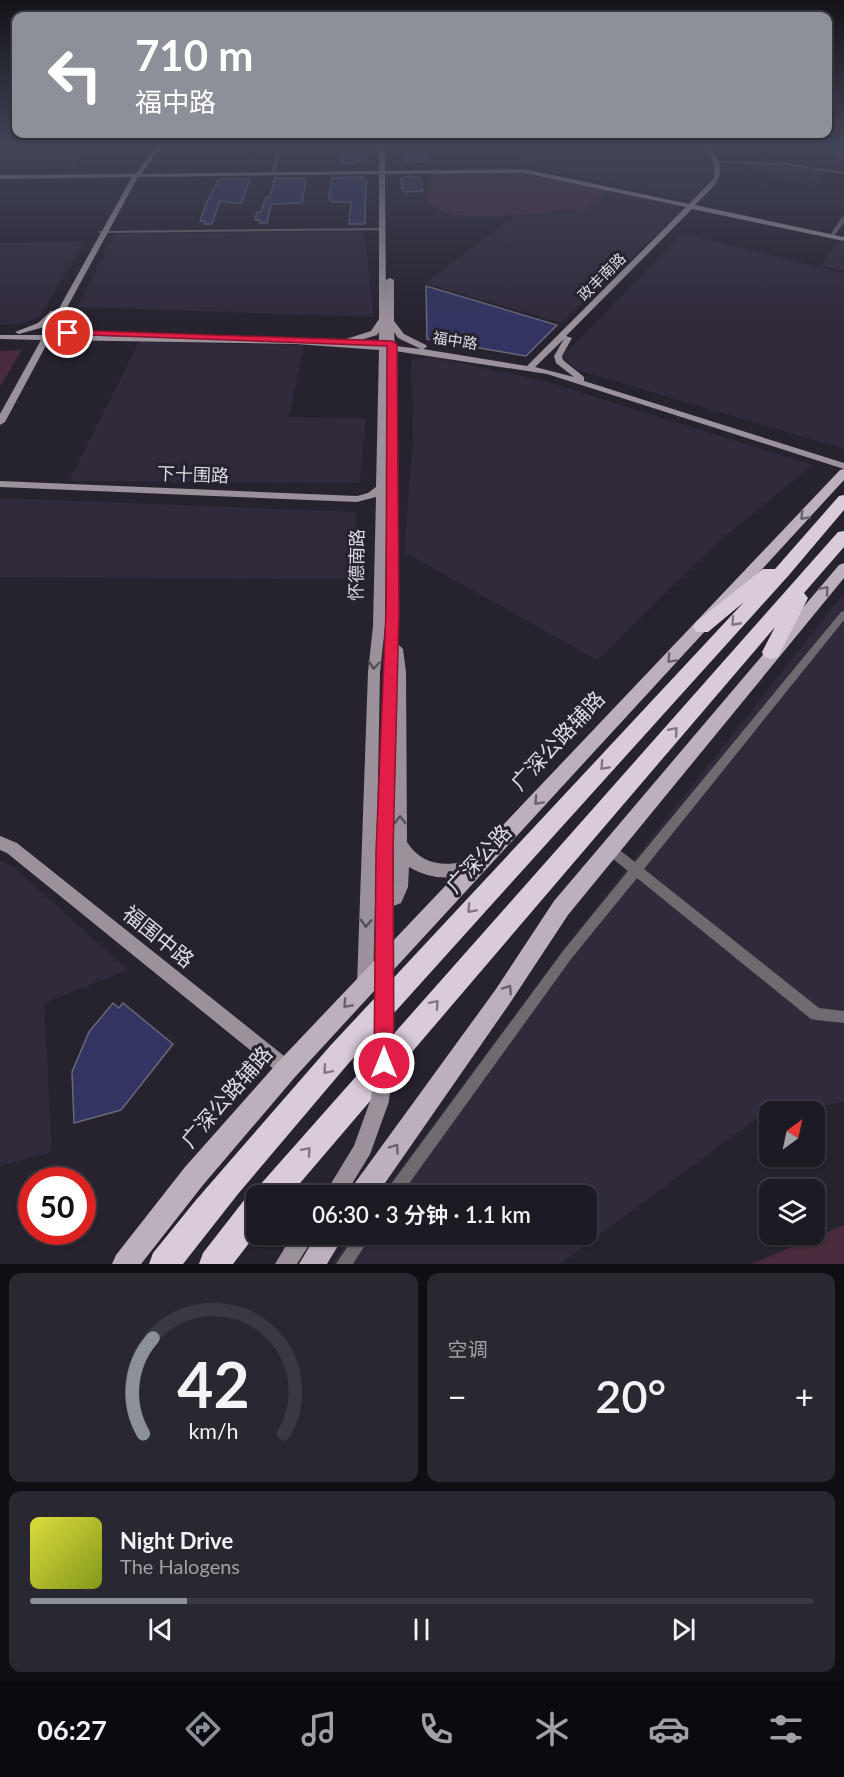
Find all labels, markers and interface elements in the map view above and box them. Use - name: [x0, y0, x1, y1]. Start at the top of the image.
- text: 710 m: [135, 30, 253, 80]
- icon: left: [36, 36, 114, 114]
- text: 福中路: [135, 85, 216, 118]
- street label: 政丰南路: [574, 249, 629, 304]
- pin: [42, 307, 93, 358]
- icon: arrive: [51, 316, 84, 349]
- street label: 福中路: [432, 328, 479, 352]
- street label: 下十围路: [157, 462, 229, 486]
- one-way arrow: [800, 509, 811, 520]
- street label: 怀德南路: [344, 529, 368, 601]
- one-way arrow: [818, 586, 829, 597]
- one-way arrow: [732, 615, 743, 626]
- one-way arrow: [668, 651, 679, 662]
- one-way arrow: [368, 661, 381, 670]
- street label: 广深公路辅路: [505, 685, 609, 795]
- one-way arrow: [667, 727, 678, 738]
- one-way arrow: [600, 759, 611, 770]
- one-way arrow: [535, 794, 546, 805]
- one-way arrow: [394, 815, 406, 824]
- street label: 广深公路: [440, 819, 516, 897]
- street label: 福围中路: [118, 900, 199, 972]
- one-way arrow: [467, 902, 478, 913]
- one-way arrow: [360, 919, 373, 928]
- one-way arrow: [500, 984, 511, 995]
- one-way arrow: [343, 997, 354, 1008]
- one-way arrow: [428, 1000, 439, 1011]
- position arrow: [352, 1031, 416, 1095]
- street label: 广深公路辅路: [175, 1040, 277, 1152]
- one-way arrow: [323, 1063, 334, 1073]
- north arrow: [759, 1101, 825, 1167]
- map controls: [759, 1101, 825, 1245]
- one-way arrow: [388, 1143, 399, 1154]
- one-way arrow: [300, 1147, 311, 1158]
- speed limit sign: 50: [18, 1167, 96, 1245]
- button: layers: [759, 1179, 825, 1245]
- text: 06:30 · 3 分钟 · 1.1 km: [312, 1201, 531, 1228]
- text: 空调: [448, 1337, 488, 1361]
- text: 42: [177, 1346, 249, 1421]
- text: 20°: [595, 1369, 666, 1423]
- text: −: [448, 1376, 467, 1416]
- text: +: [795, 1376, 814, 1416]
- text: km/h: [188, 1419, 238, 1445]
- text: Night Drive: [120, 1527, 233, 1554]
- text: The Halogens: [120, 1554, 240, 1578]
- icon: previous: [144, 1613, 177, 1646]
- icon: pause: [405, 1613, 438, 1646]
- icon: next: [667, 1613, 700, 1646]
- icon: directions: [182, 1708, 224, 1750]
- icon: music: [298, 1708, 340, 1750]
- icon: phone: [415, 1708, 457, 1750]
- icon: climate: [531, 1708, 573, 1750]
- icon: car: [648, 1708, 690, 1750]
- icon: filters: [765, 1708, 807, 1750]
- text: 06:27: [37, 1713, 107, 1746]

